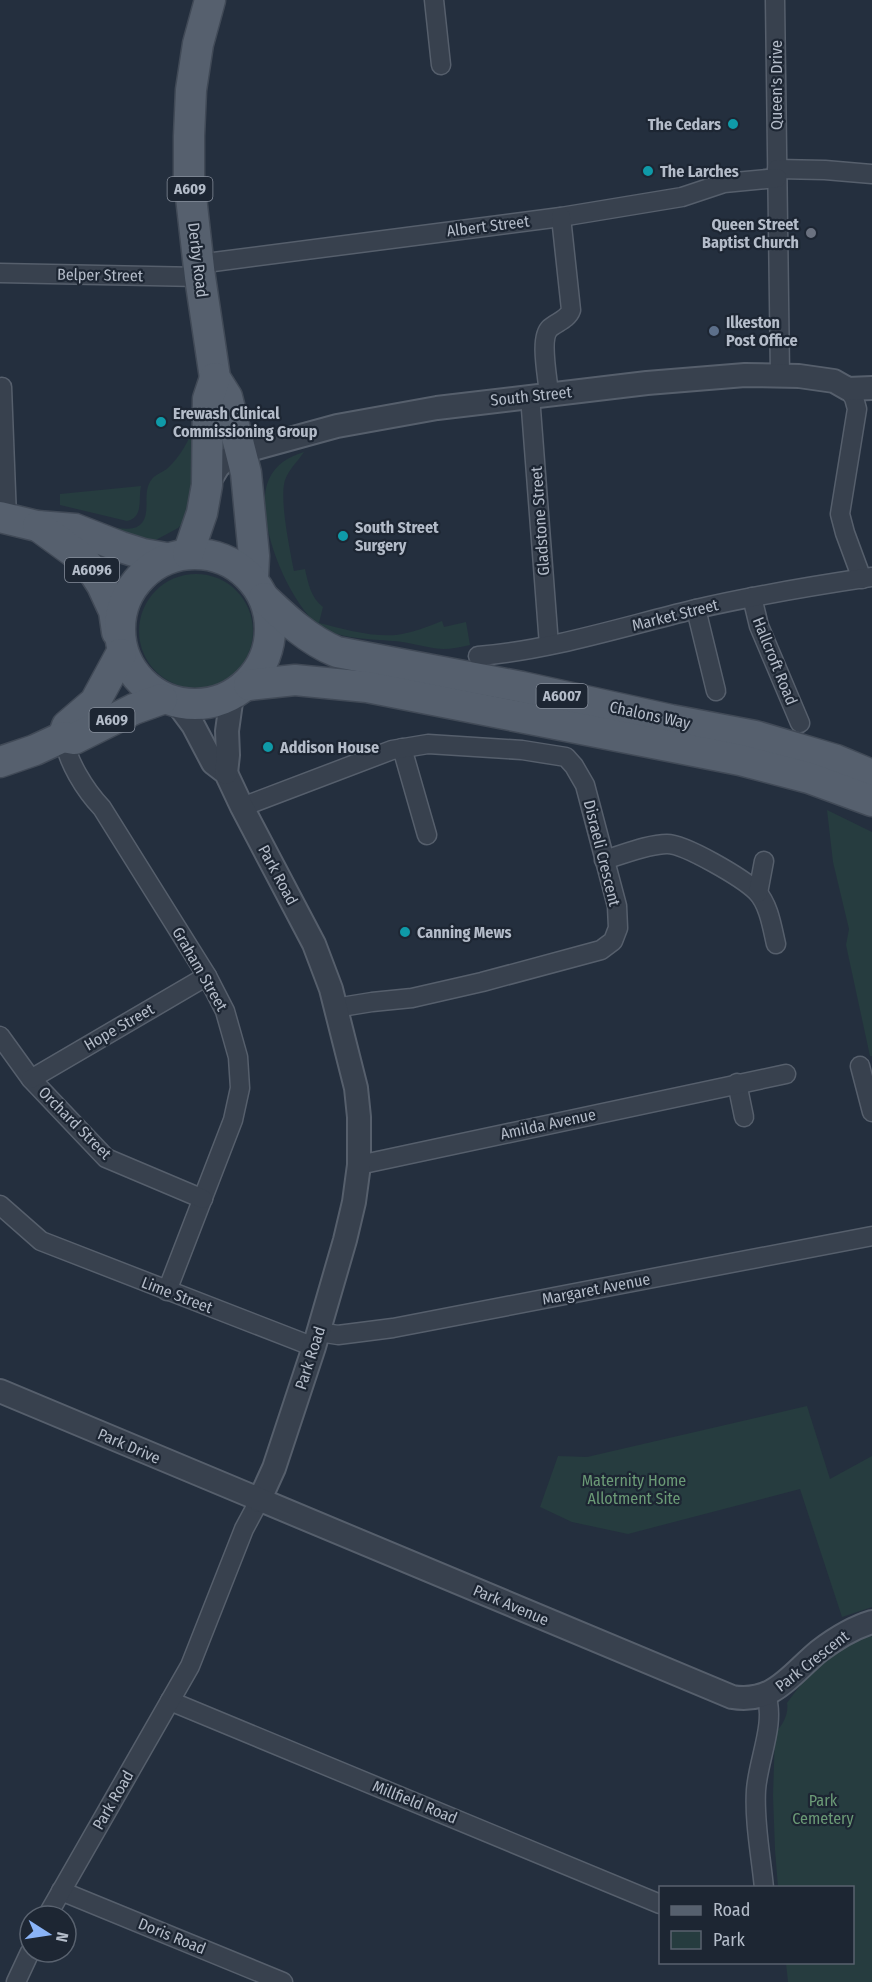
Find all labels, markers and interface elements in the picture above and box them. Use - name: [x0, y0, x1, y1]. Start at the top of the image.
- street label: Queen's Drive: [767, 40, 786, 130]
- place label: The Cedars: [648, 115, 721, 134]
- marker: The Cedars: [726, 117, 740, 131]
- place label: The Larches: [660, 162, 739, 181]
- marker: The Larches: [641, 164, 655, 178]
- road number: A609: [168, 177, 213, 201]
- street label: Albert Street: [446, 211, 531, 240]
- place label: Queen Street Baptist Church: [702, 215, 799, 252]
- street label: Derby Road: [184, 221, 212, 299]
- marker: Queen Street Baptist Church: [804, 226, 818, 240]
- street label: Belper Street: [57, 265, 144, 285]
- place label: Ilkeston Post Office: [726, 313, 798, 350]
- marker: Ilkeston Post Office: [707, 324, 721, 338]
- street label: South Street: [489, 382, 573, 410]
- place label: Erewash Clinical Commissioning Group: [173, 404, 318, 441]
- marker: Erewash Clinical Commissioning Group: [154, 415, 168, 429]
- street label: Gladstone Street: [527, 465, 553, 576]
- place label: South Street Surgery: [355, 518, 439, 555]
- marker: South Street Surgery: [336, 529, 350, 543]
- road number: A6096: [65, 558, 119, 582]
- street label: Market Street: [630, 595, 721, 635]
- street label: Hallcroft Road: [749, 614, 801, 708]
- road number: A6007: [536, 684, 588, 708]
- street label: Chalons Way: [608, 697, 693, 733]
- road number: A609: [90, 708, 134, 732]
- place label: Addison House: [279, 738, 379, 757]
- marker: Addison House: [261, 740, 275, 754]
- street label: Disraeli Crescent: [580, 798, 625, 909]
- street label: Park Road: [254, 842, 302, 908]
- place label: Canning Mews: [417, 923, 511, 942]
- street label: Graham Street: [168, 924, 232, 1015]
- marker: Canning Mews: [398, 925, 412, 939]
- street label: Hope Street: [81, 999, 158, 1055]
- street label: Orchard Street: [35, 1083, 116, 1164]
- street label: Amilda Avenue: [499, 1105, 598, 1143]
- street label: Margaret Avenue: [540, 1269, 652, 1309]
- street label: Lime Street: [139, 1273, 216, 1317]
- street label: Park Road: [291, 1324, 329, 1392]
- street label: Park Drive: [95, 1424, 163, 1468]
- park label: Maternity Home Allotment Site: [582, 1471, 686, 1508]
- street label: Park Avenue: [470, 1581, 552, 1629]
- street label: Park Crescent: [771, 1626, 853, 1696]
- street label: Park Road: [88, 1767, 138, 1833]
- street label: Millfield Road: [370, 1776, 460, 1828]
- park label: Park Cemetery: [792, 1791, 855, 1828]
- legend: [659, 1886, 854, 1964]
- text: Road: [713, 1899, 750, 1921]
- north arrow: [18, 1904, 78, 1964]
- street label: Doris Road: [135, 1914, 209, 1958]
- text: Park: [713, 1929, 746, 1951]
- text: N: [52, 1930, 72, 1944]

